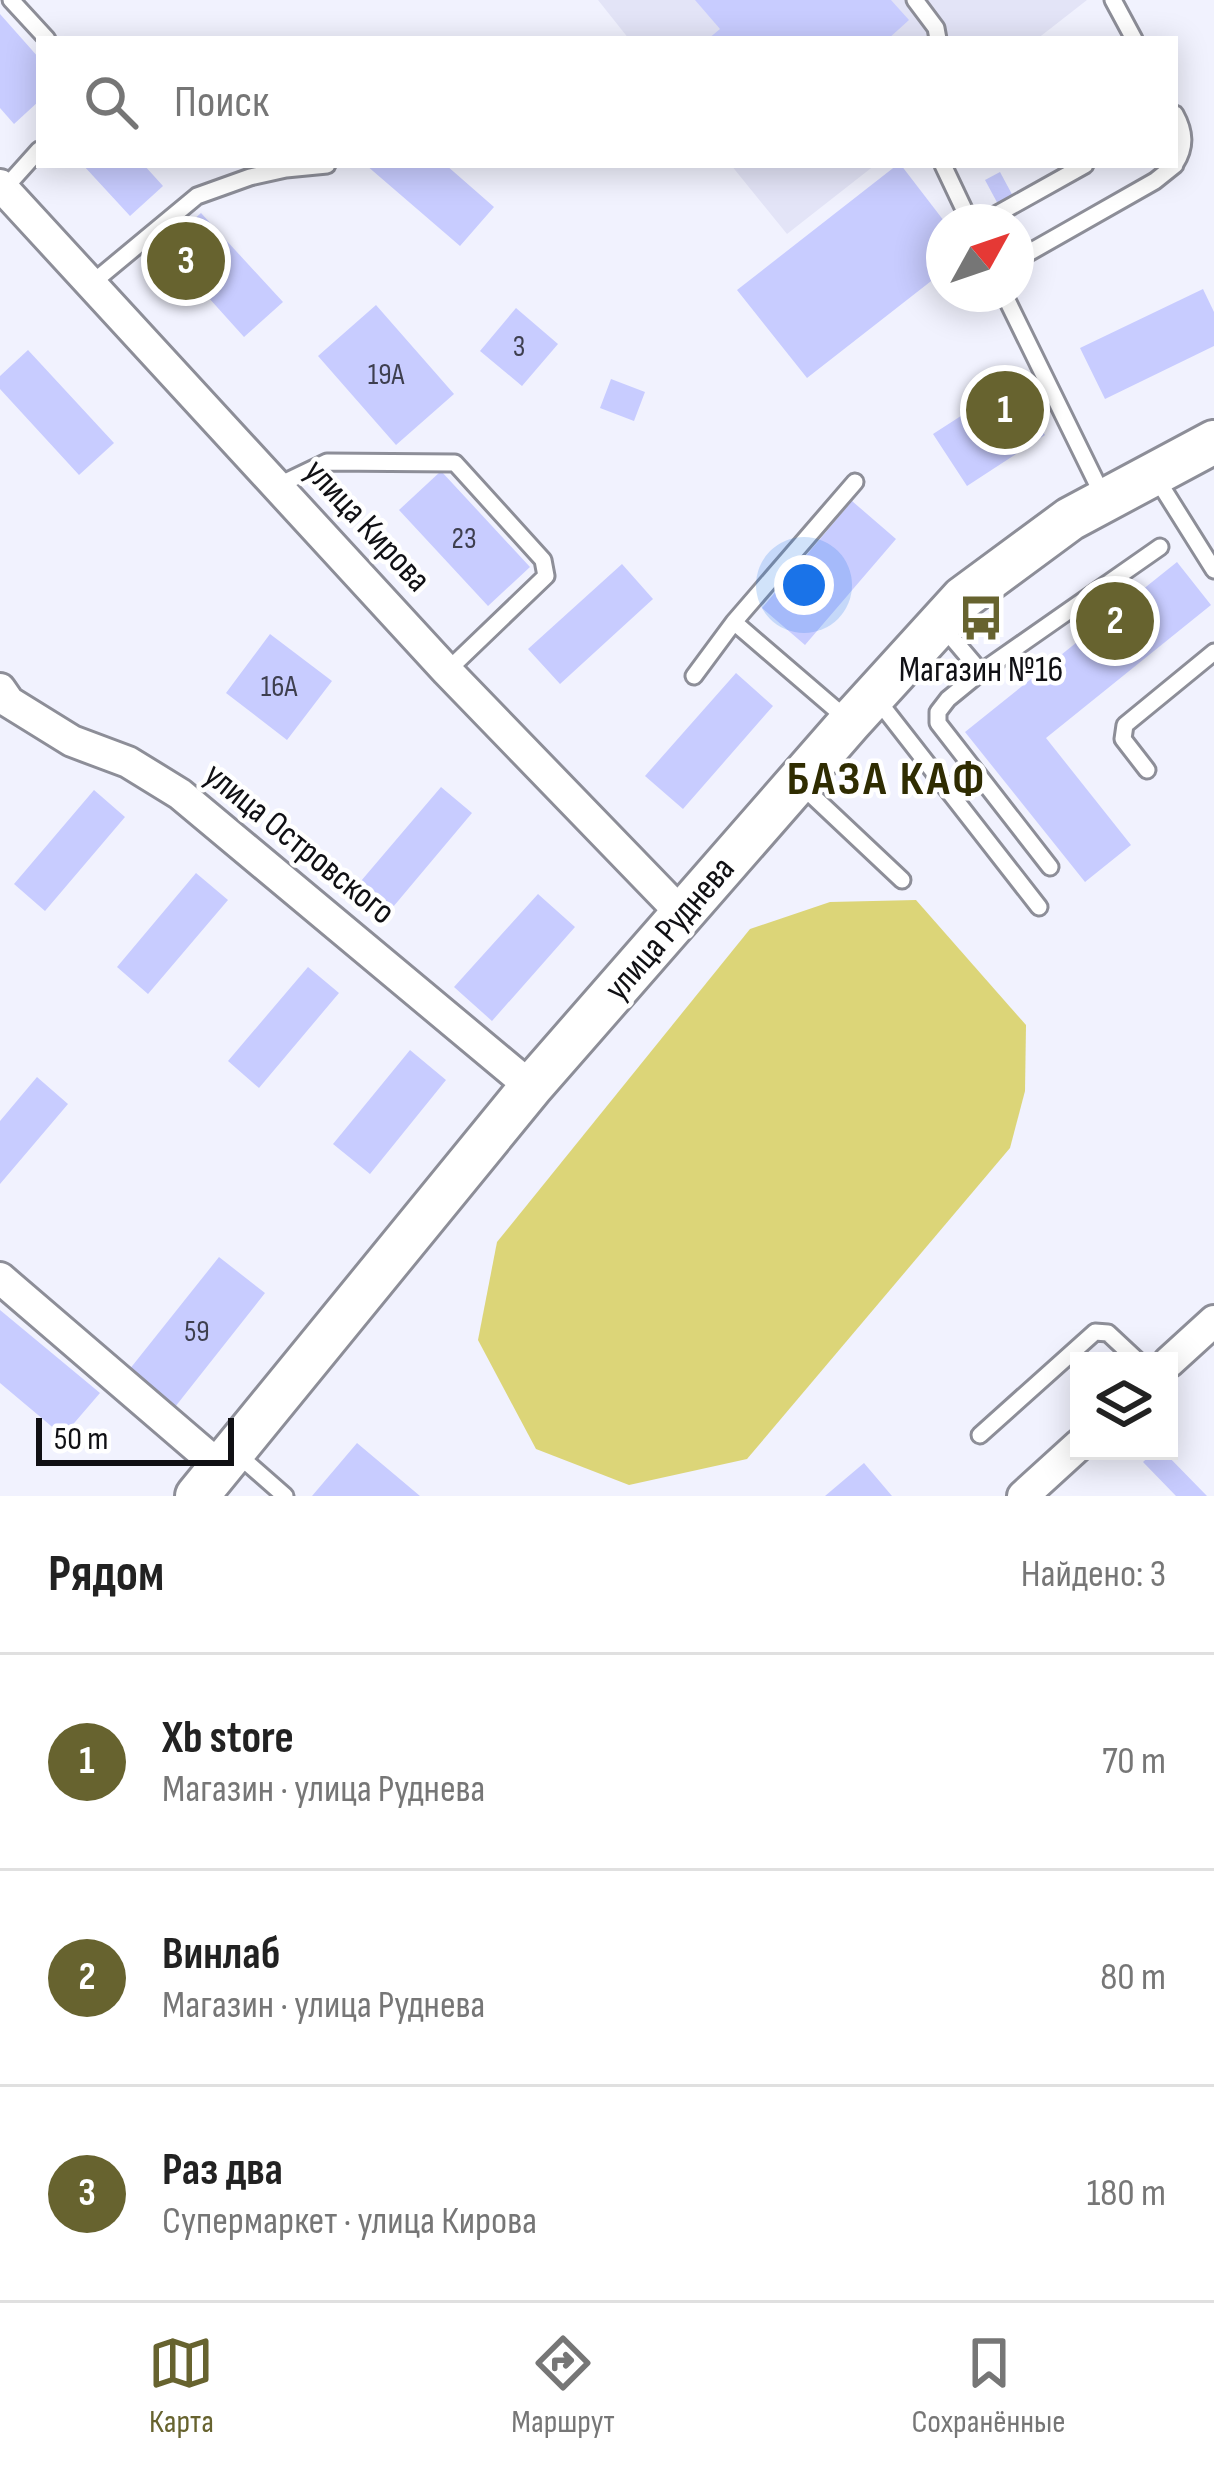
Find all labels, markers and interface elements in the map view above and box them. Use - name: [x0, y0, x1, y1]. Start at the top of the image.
- search box: [36, 36, 1178, 168]
- icon: search: [78, 69, 144, 135]
- text: Поиск: [174, 75, 269, 130]
- north arrow: [926, 204, 1034, 312]
- pin: 3: [147, 216, 225, 306]
- house number: 3: [513, 329, 525, 365]
- house number: 19А: [368, 357, 404, 393]
- pin: 1: [966, 365, 1044, 455]
- street label: улица Кирова: [295, 451, 439, 601]
- house number: 23: [452, 521, 477, 557]
- your location: [774, 555, 834, 615]
- pin: 2: [1076, 576, 1154, 666]
- bus stop icon: Магазин №16: [956, 593, 1006, 643]
- place label: Магазин №16: [899, 649, 1063, 692]
- house number: 16А: [261, 669, 297, 705]
- district label: БАЗА КАФ: [787, 751, 987, 808]
- street label: улица Островского: [195, 754, 403, 934]
- street label: улица Руднева: [596, 848, 744, 1010]
- house number: 59: [184, 1314, 210, 1350]
- map controls: [1070, 1352, 1178, 1460]
- button: layers: [1070, 1352, 1178, 1460]
- scale bar: [36, 1412, 234, 1465]
- text: 50 m: [54, 1419, 108, 1459]
- text: Рядом: [48, 1544, 164, 1605]
- text: Найдено: 3: [1021, 1551, 1166, 1598]
- text: Xb store: [162, 1711, 294, 1766]
- text: 1: [79, 1738, 95, 1785]
- text: 70 m: [1102, 1738, 1166, 1785]
- text: Магазин · улица Руднева: [162, 1766, 485, 1813]
- text: Винлаб: [162, 1927, 280, 1982]
- text: 2: [78, 1954, 96, 2001]
- text: 80 m: [1100, 1954, 1166, 2001]
- text: Магазин · улица Руднева: [162, 1982, 485, 2029]
- text: Раз два: [162, 2143, 283, 2198]
- text: 3: [78, 2170, 96, 2217]
- text: 180 m: [1087, 2170, 1166, 2217]
- text: Супермаркет · улица Кирова: [162, 2198, 537, 2245]
- tab: Карта: [148, 2330, 214, 2442]
- tab: Маршрут: [511, 2330, 615, 2442]
- tab: Сохранённые: [912, 2330, 1066, 2442]

